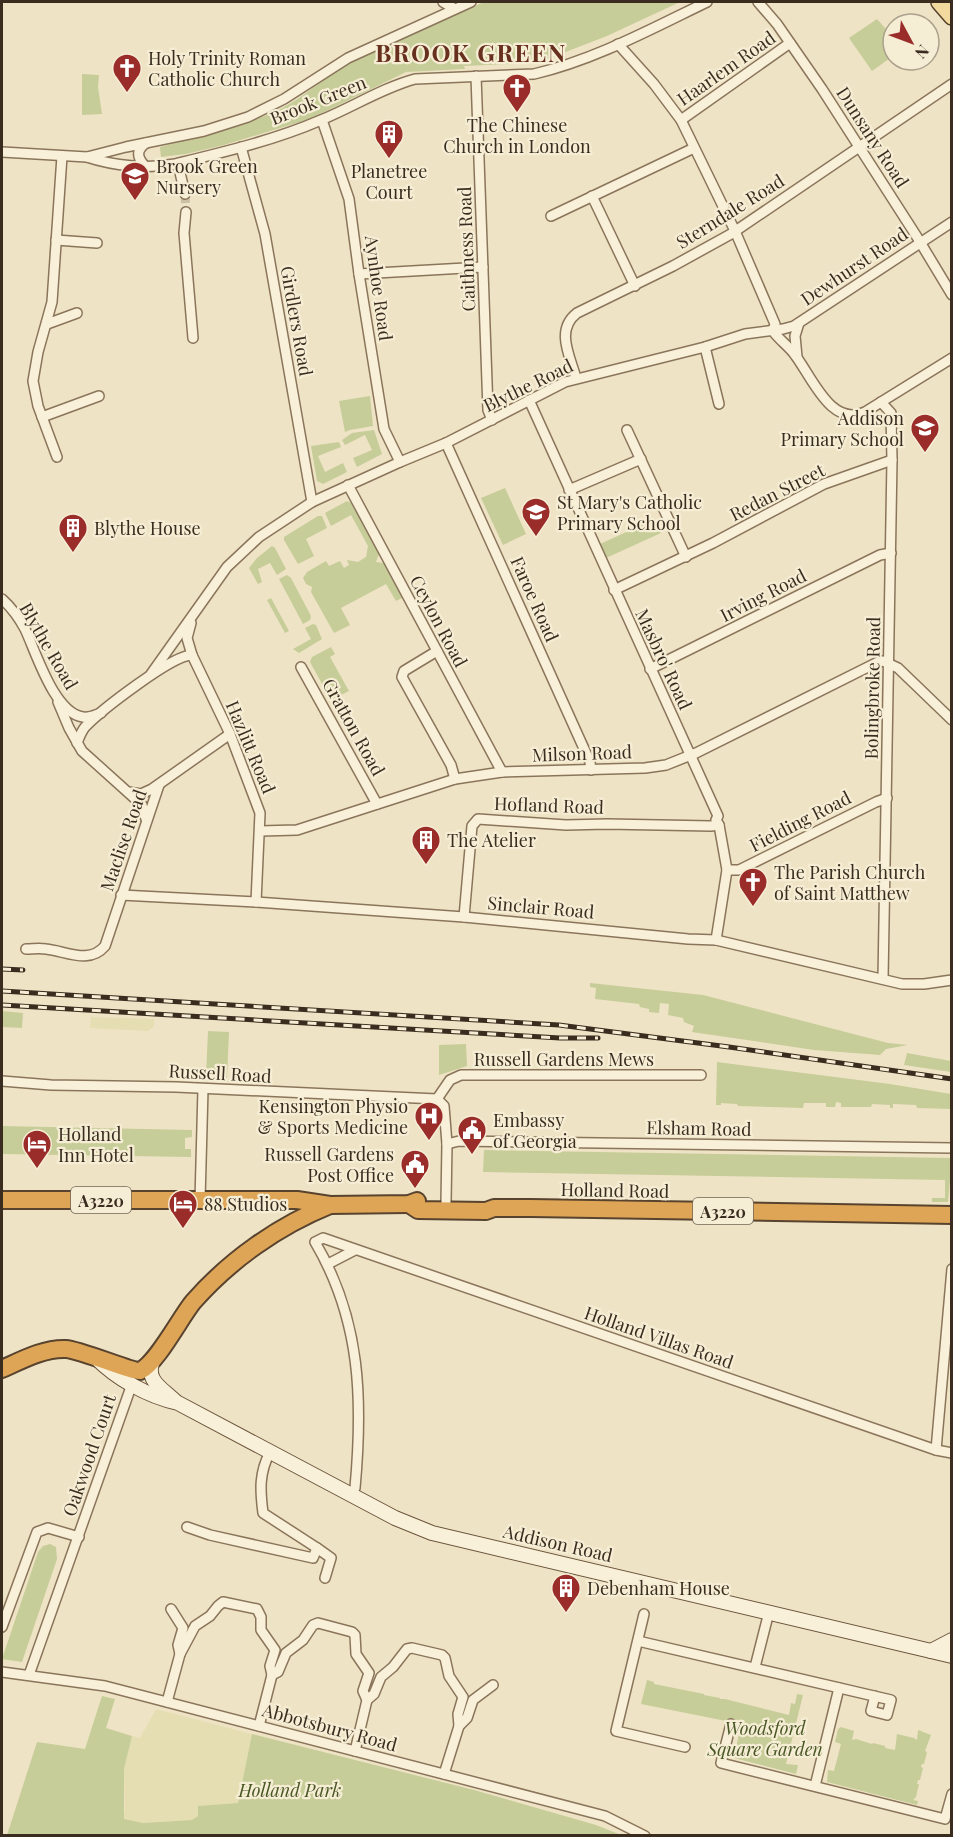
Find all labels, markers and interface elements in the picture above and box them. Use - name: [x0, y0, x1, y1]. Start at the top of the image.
- north arrow: [881, 12, 941, 72]
- street label: Haarlem Road: [672, 25, 780, 111]
- district label: BROOK GREEN: [375, 36, 567, 68]
- text: N: [911, 41, 934, 64]
- place label: Holy Trinity Roman Catholic Church: [148, 46, 306, 91]
- church icon: Holy Trinity Roman Catholic Church: [111, 52, 143, 94]
- street label: Brook Green: [266, 70, 370, 130]
- church icon: The Chinese Church in London: [501, 72, 533, 114]
- street label: Dunsany Road: [831, 82, 915, 193]
- place label: The Chinese Church in London: [443, 113, 591, 158]
- building icon: Planetree Court: [373, 118, 405, 160]
- place label: Brook Green Nursery: [156, 154, 258, 199]
- place label: Planetree Court: [351, 159, 427, 204]
- school or university icon: Brook Green Nursery: [119, 160, 151, 202]
- street label: Sterndale Road: [672, 168, 789, 254]
- street label: Caithness Road: [452, 186, 480, 312]
- street label: Dewhurst Road: [796, 221, 913, 311]
- street label: Aynhoe Road: [360, 233, 398, 343]
- street label: Girdlers Road: [275, 264, 319, 379]
- street label: Blythe Road: [479, 353, 577, 417]
- place label: Addison Primary School: [780, 406, 904, 451]
- school or university icon: Addison Primary School: [909, 412, 941, 454]
- street label: Redan Street: [725, 457, 829, 526]
- place label: St Mary's Catholic Primary School: [557, 490, 702, 535]
- school or university icon: St Mary's Catholic Primary School: [520, 496, 552, 538]
- building icon: Blythe House: [57, 512, 89, 554]
- place label: Blythe House: [94, 516, 201, 540]
- street label: Faroe Road: [506, 553, 565, 646]
- street label: Irving Road: [716, 563, 811, 627]
- street label: Ceylon Road: [405, 571, 474, 672]
- street label: Blythe Road: [14, 598, 84, 694]
- street label: Masbro' Road: [630, 605, 698, 714]
- street label: Bolingbroke Road: [859, 616, 885, 760]
- street label: Gratton Road: [317, 674, 391, 780]
- street label: Hazlitt Road: [221, 697, 282, 798]
- street label: Milson Road: [532, 739, 633, 767]
- street label: Maclise Road: [94, 785, 152, 894]
- street label: Fielding Road: [745, 785, 855, 857]
- street label: Hofland Road: [494, 791, 605, 819]
- building icon: The Atelier: [410, 824, 442, 866]
- place label: The Atelier: [447, 828, 536, 852]
- place label: The Parish Church of Saint Matthew: [774, 860, 926, 905]
- church icon: The Parish Church of Saint Matthew: [737, 866, 769, 908]
- street label: Sinclair Road: [487, 890, 596, 924]
- street label: Russell Gardens Mews: [474, 1047, 654, 1071]
- street label: Russell Road: [168, 1058, 273, 1088]
- place label: Kensington Physio & Sports Medicine: [257, 1094, 408, 1139]
- hospital icon: Kensington Physio & Sports Medicine: [413, 1100, 445, 1142]
- place label: Embassy of Georgia: [493, 1108, 577, 1153]
- public building icon: Embassy of Georgia: [456, 1114, 488, 1156]
- street label: Elsham Road: [646, 1115, 752, 1141]
- place label: Holland Inn Hotel: [58, 1122, 134, 1167]
- hotel icon: Holland Inn Hotel: [21, 1128, 53, 1170]
- place label: Russell Gardens Post Office: [264, 1142, 394, 1187]
- public building icon: Russell Gardens Post Office: [399, 1148, 431, 1190]
- street label: Holland Road: [560, 1177, 670, 1203]
- road number: A3220: [71, 1187, 131, 1213]
- hotel icon: 88 Studios: [167, 1188, 199, 1230]
- place label: 88 Studios: [204, 1192, 287, 1216]
- road number: A3220: [693, 1198, 753, 1224]
- street label: Holland Villas Road: [581, 1300, 737, 1374]
- street label: Oakwood Court: [57, 1390, 121, 1519]
- street label: Addison Road: [500, 1519, 616, 1567]
- building icon: Debenham House: [550, 1572, 582, 1614]
- place label: Debenham House: [587, 1576, 730, 1600]
- street label: Abbotsbury Road: [259, 1697, 401, 1757]
- park label: Woodsford Square Garden: [706, 1716, 823, 1761]
- park label: Holland Park: [238, 1778, 341, 1802]

